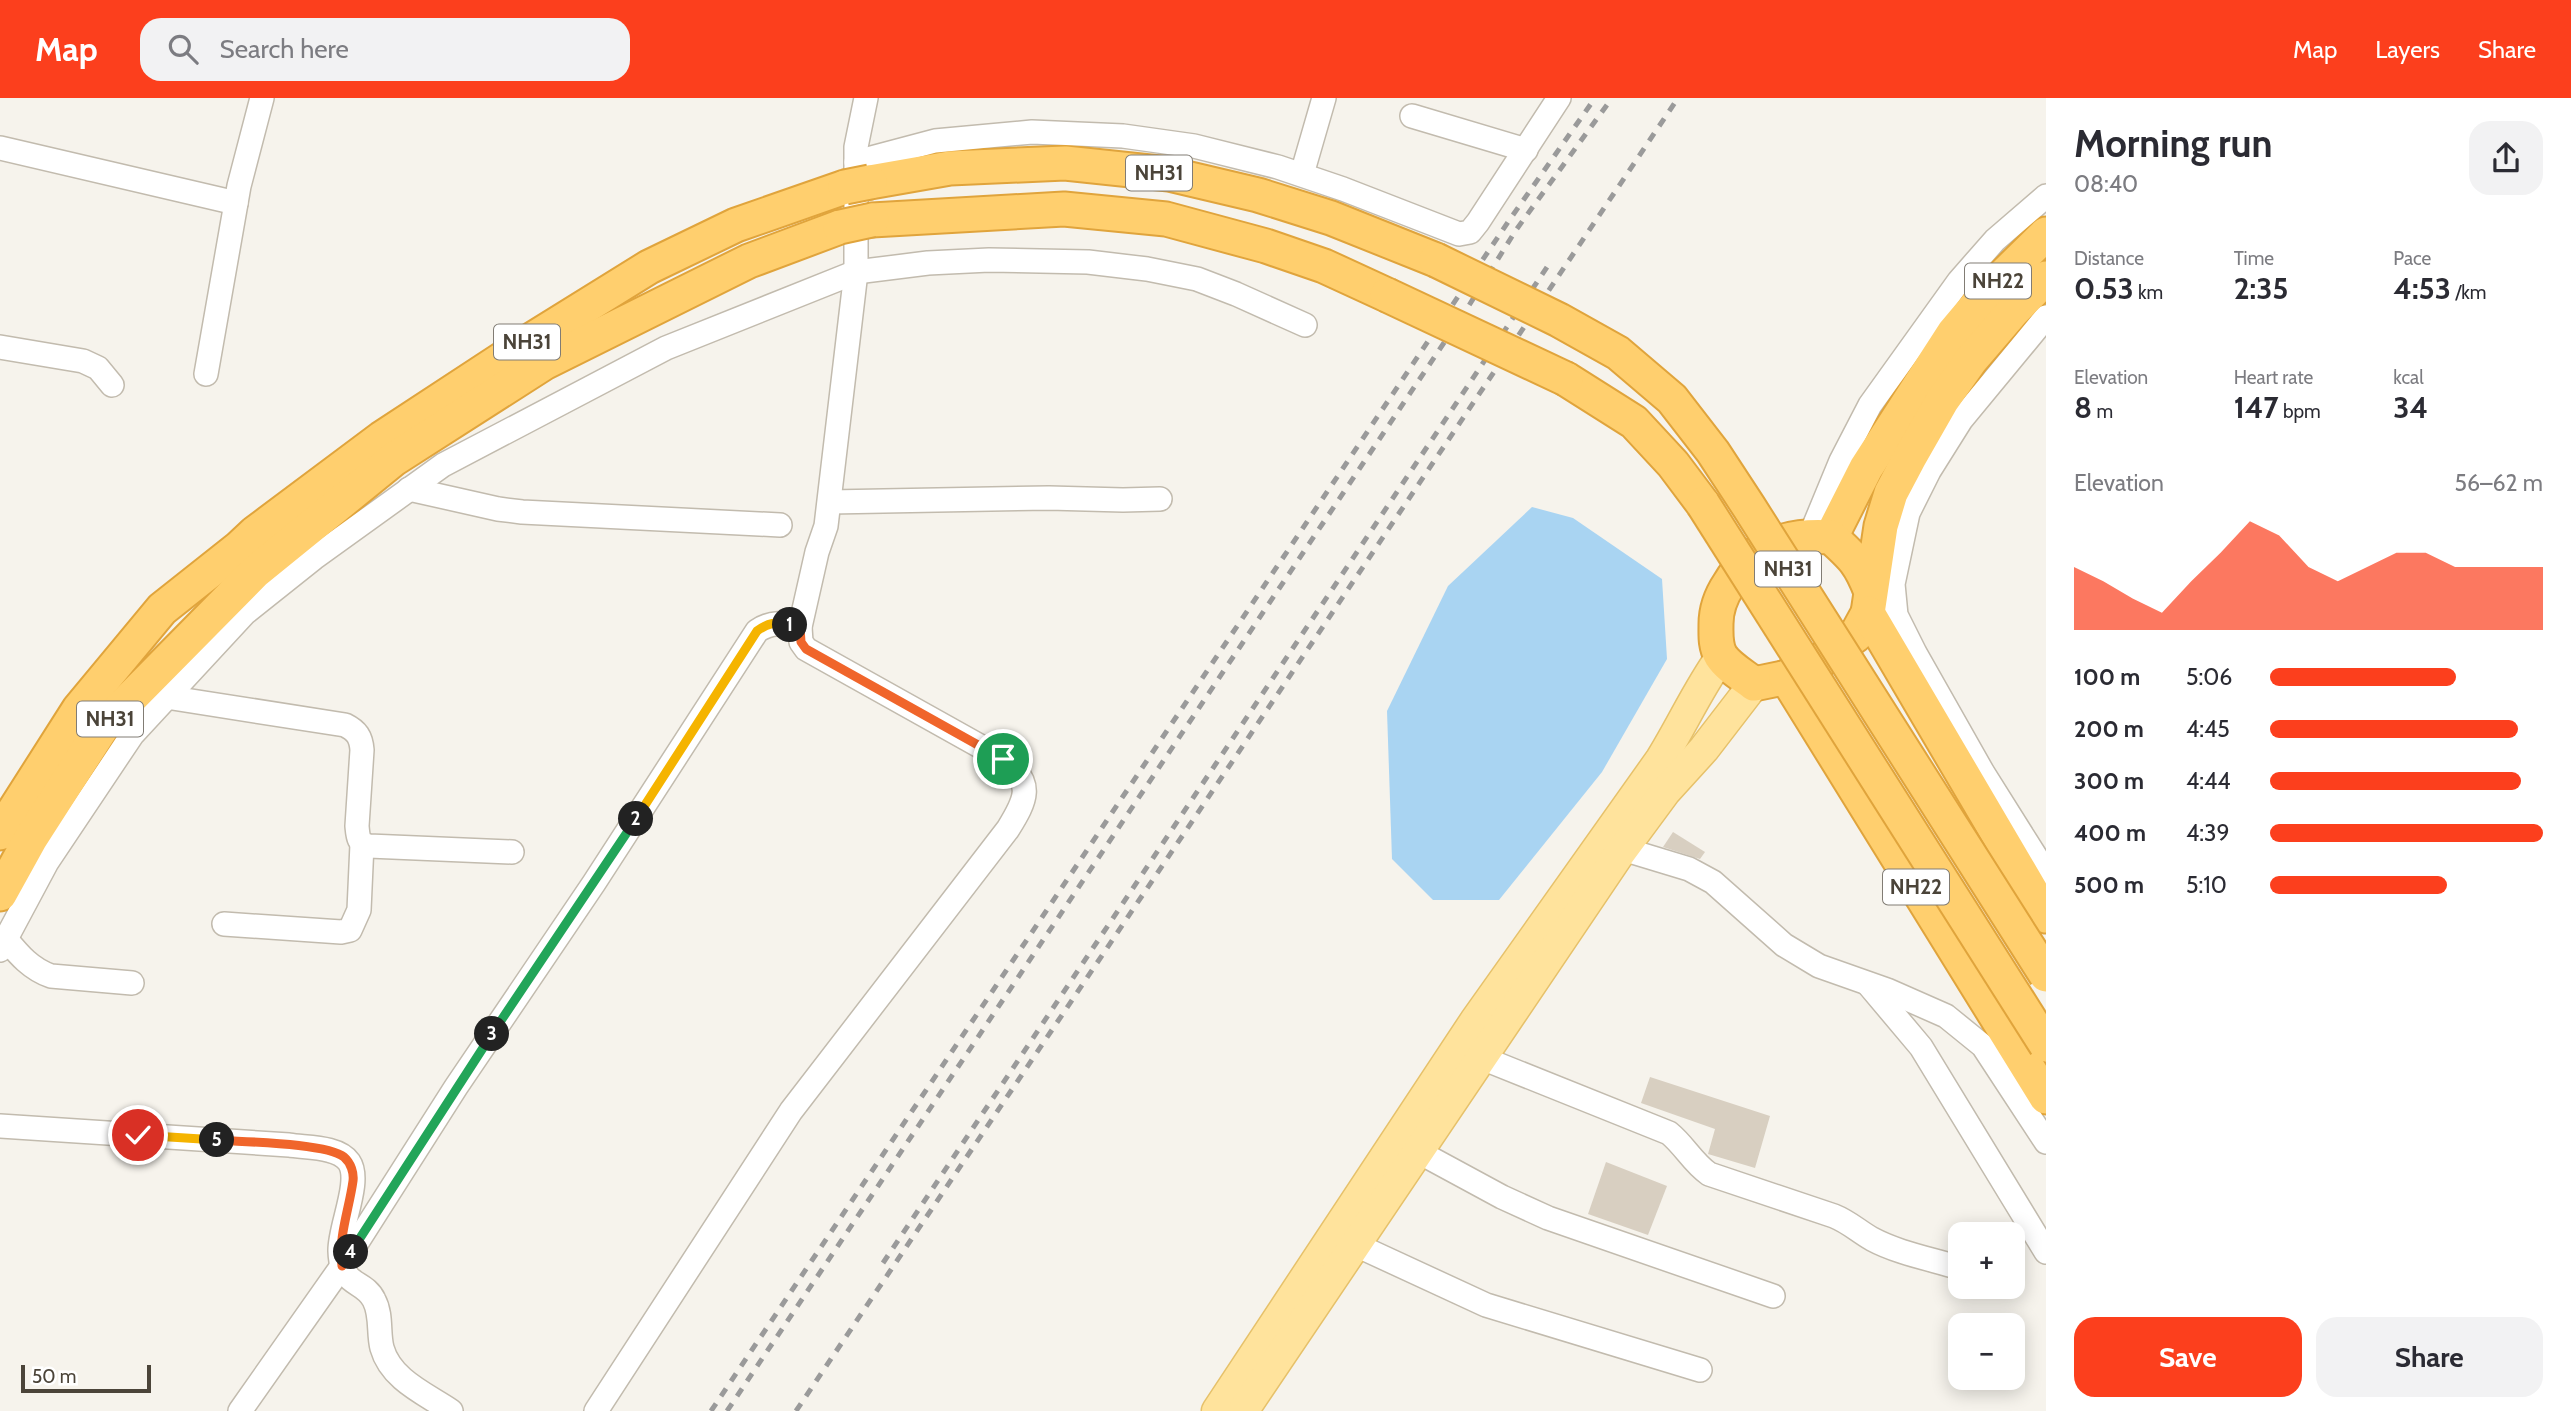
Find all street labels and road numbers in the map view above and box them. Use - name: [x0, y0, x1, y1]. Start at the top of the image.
- road number: NH31: [1126, 155, 1192, 190]
- road number: NH22: [1965, 264, 2031, 298]
- road number: NH31: [494, 324, 560, 360]
- road number: NH31: [1755, 552, 1821, 587]
- road number: NH31: [77, 702, 143, 736]
- road number: NH22: [1883, 870, 1949, 904]

